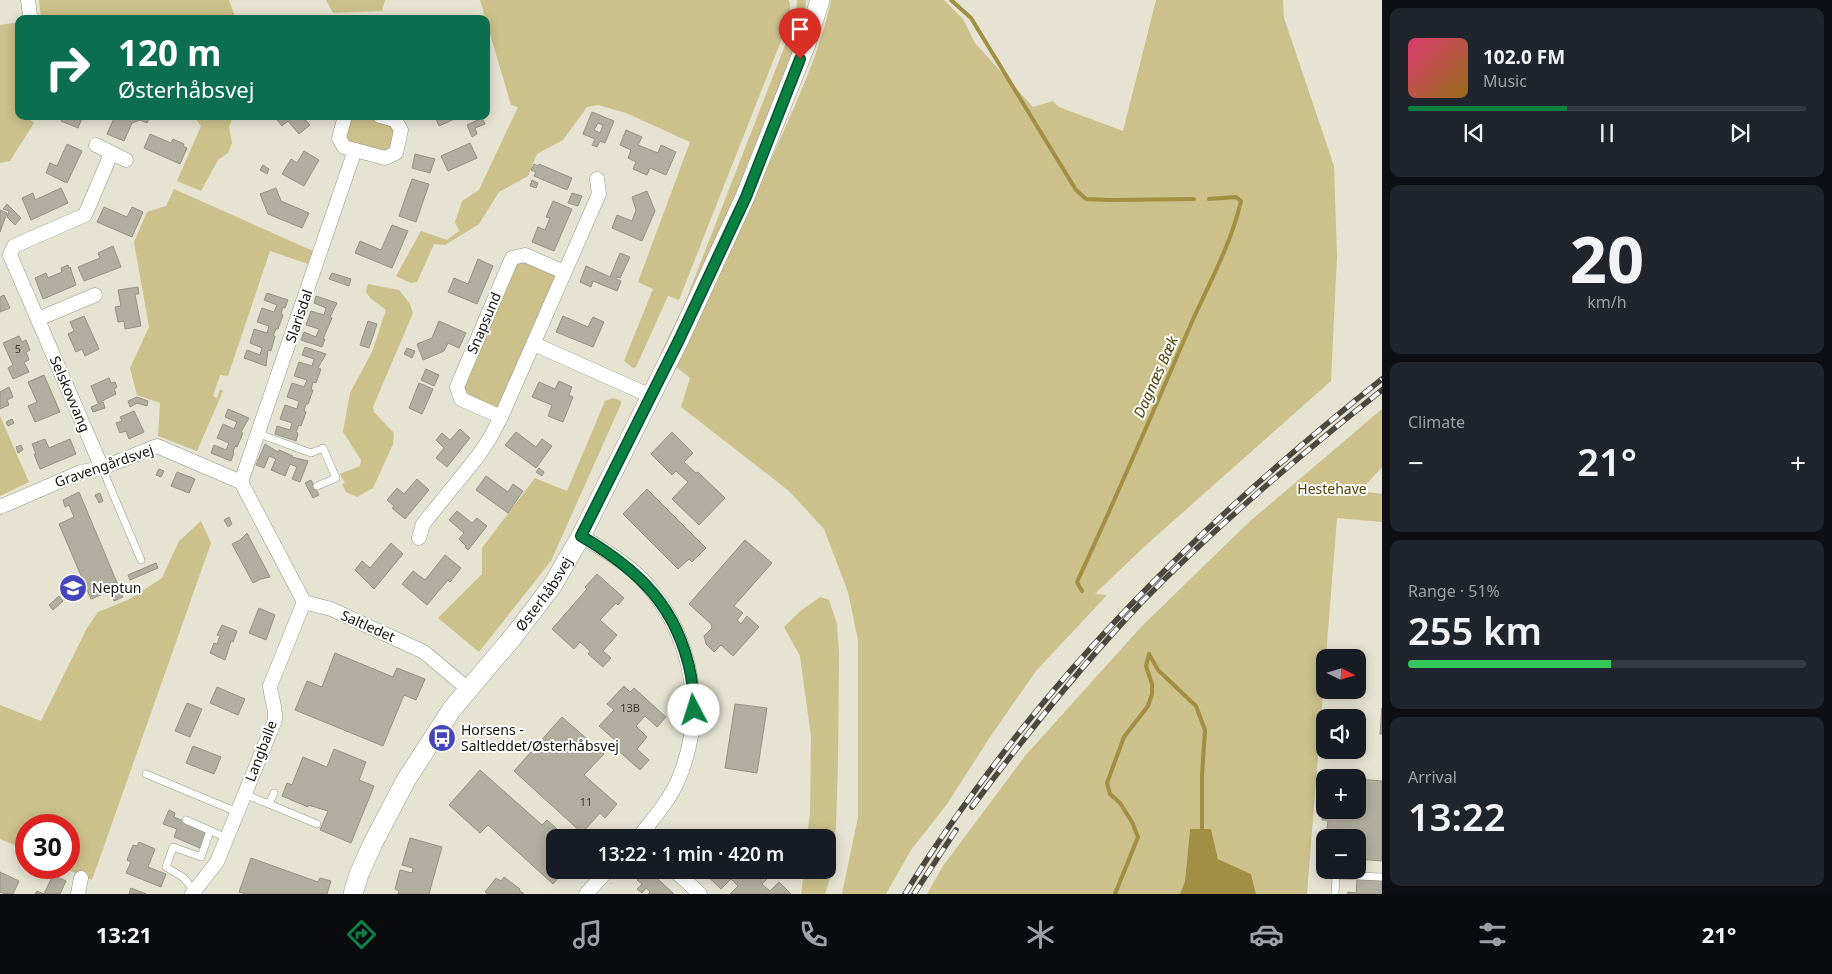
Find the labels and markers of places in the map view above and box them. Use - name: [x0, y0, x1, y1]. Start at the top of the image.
- pin: [779, 8, 821, 59]
- school or university icon: Neptun: [58, 573, 88, 603]
- place label: Neptun: [92, 578, 142, 597]
- place label: Horsens - Saltleddet/Østerhåbsvej: [461, 720, 619, 755]
- bus stop icon: Horsens - Saltleddet/Østerhåbsvej: [427, 723, 457, 753]

